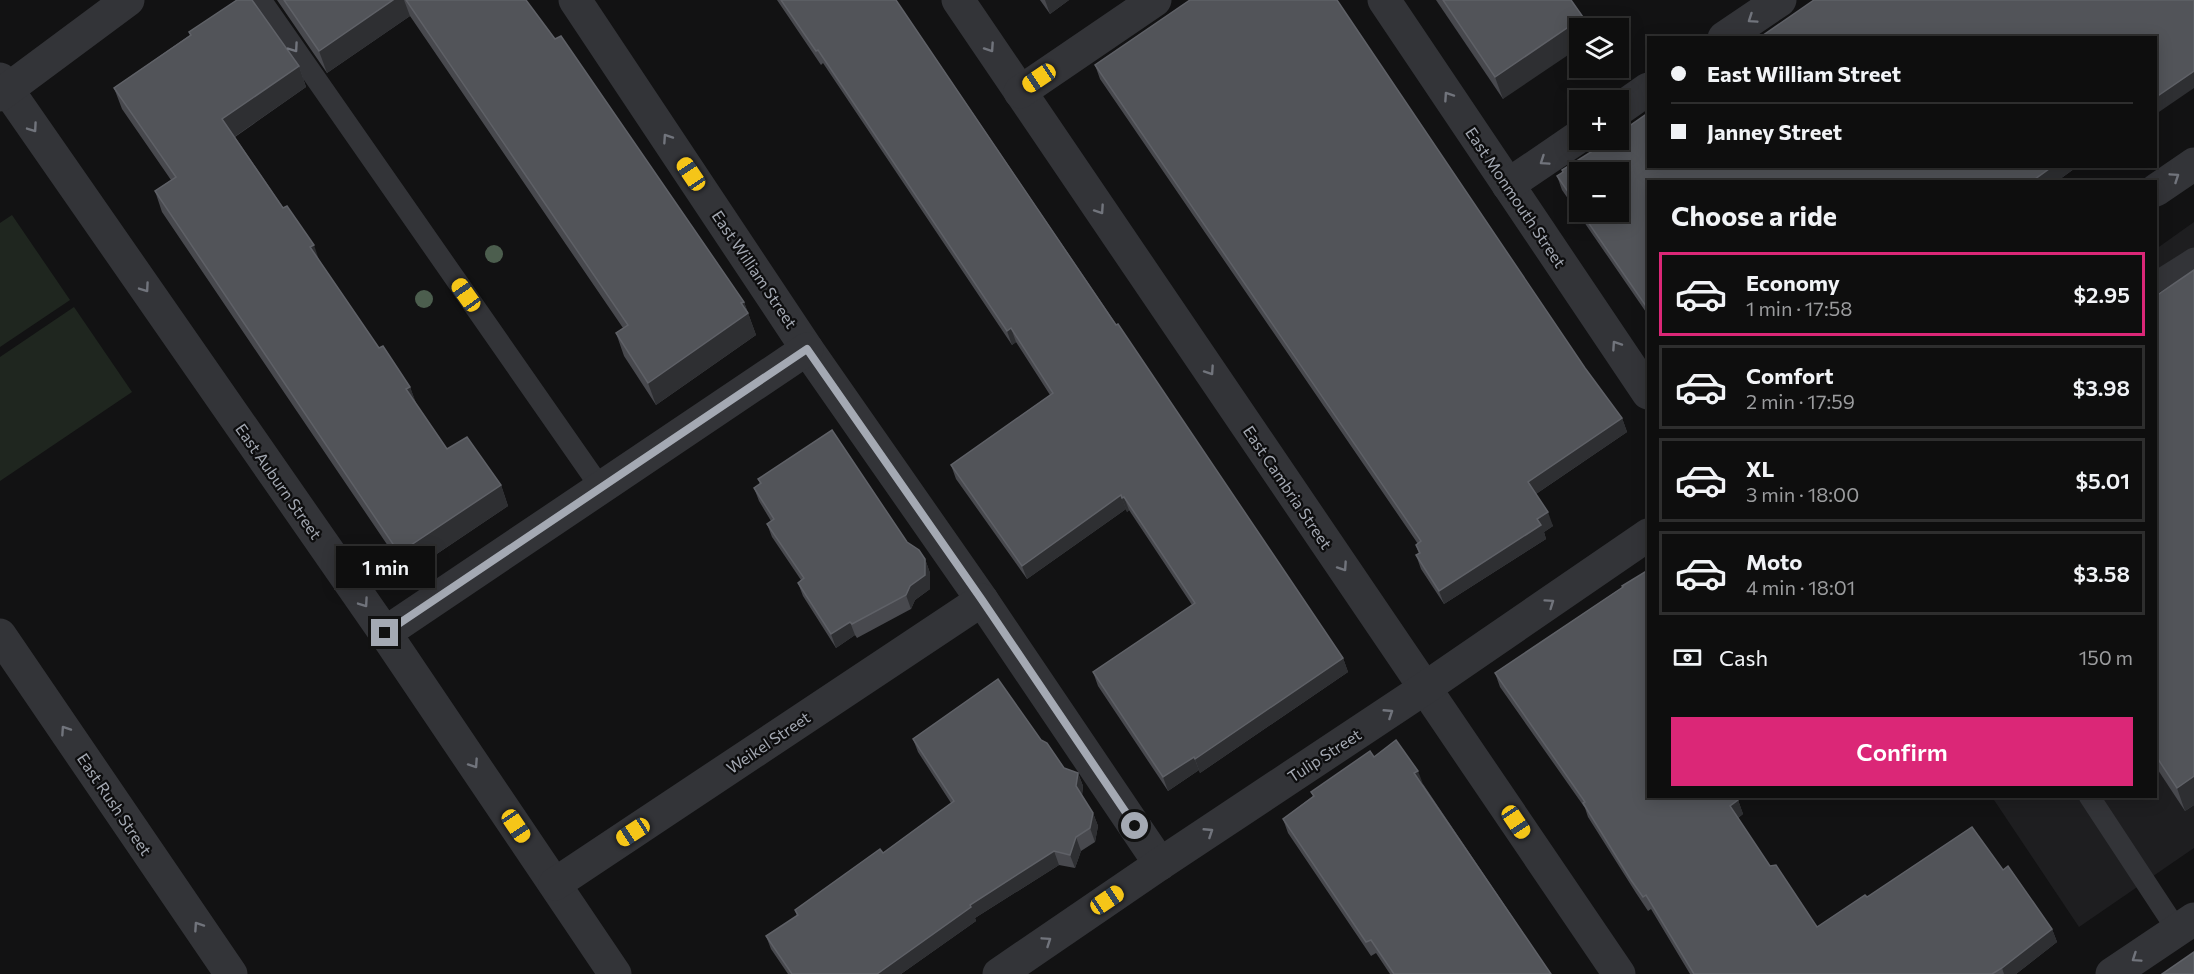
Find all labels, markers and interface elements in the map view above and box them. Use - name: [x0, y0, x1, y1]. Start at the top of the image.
- one-way arrow: [1748, 12, 1759, 23]
- map controls: [1569, 18, 1629, 222]
- button: layers: [1569, 18, 1629, 78]
- one-way arrow: [287, 42, 298, 53]
- one-way arrow: [983, 42, 994, 53]
- car: [1019, 60, 1059, 96]
- text: East William Street: [1707, 60, 1901, 87]
- button: +: [1569, 90, 1629, 150]
- one-way arrow: [1444, 92, 1455, 103]
- text: Janney Street: [1707, 118, 1842, 145]
- one-way arrow: [26, 121, 37, 132]
- street label: East Monmouth Street: [1462, 123, 1570, 271]
- one-way arrow: [663, 134, 674, 145]
- one-way arrow: [1539, 153, 1550, 164]
- car: [673, 154, 709, 194]
- button: −: [1569, 162, 1629, 222]
- one-way arrow: [2168, 173, 2179, 184]
- text: Choose a ride: [1671, 199, 1837, 232]
- one-way arrow: [1093, 203, 1104, 214]
- street label: East William Street: [709, 206, 802, 332]
- icon: car: [1674, 267, 1728, 321]
- text: Economy: [1746, 269, 1840, 296]
- car: [448, 275, 484, 315]
- one-way arrow: [138, 281, 149, 292]
- text: $2.95: [2074, 281, 2130, 308]
- text: 1 min · 17:58: [1746, 296, 1852, 320]
- one-way arrow: [1612, 341, 1623, 352]
- icon: car: [1674, 360, 1728, 414]
- text: Comfort: [1746, 362, 1834, 389]
- one-way arrow: [1202, 365, 1214, 375]
- text: $3.98: [2073, 374, 2130, 401]
- text: 2 min · 17:59: [1746, 389, 1855, 413]
- street label: East Auburn Street: [232, 420, 326, 543]
- street label: East Cambria Street: [1240, 422, 1337, 553]
- icon: car: [1674, 453, 1728, 507]
- text: XL: [1746, 455, 1774, 482]
- text: $5.01: [2075, 467, 2130, 494]
- text: 3 min · 18:00: [1746, 482, 1859, 506]
- callout: 1 min: [336, 546, 434, 588]
- icon: car: [1674, 546, 1728, 600]
- text: Moto: [1746, 548, 1802, 575]
- text: 1 min: [362, 555, 409, 579]
- one-way arrow: [1336, 560, 1347, 571]
- text: $3.58: [2073, 560, 2130, 587]
- text: 4 min · 18:01: [1746, 575, 1855, 599]
- one-way arrow: [357, 596, 368, 607]
- one-way arrow: [1543, 599, 1554, 610]
- route end: [371, 619, 398, 646]
- icon: cash: [1671, 641, 1704, 674]
- text: Cash: [1719, 644, 1768, 671]
- text: 150 m: [2079, 645, 2133, 669]
- street label: Weikel Street: [723, 707, 814, 777]
- one-way arrow: [1383, 708, 1393, 720]
- button: Confirm: [1671, 717, 2133, 786]
- street label: Tulip Street: [1284, 724, 1365, 786]
- one-way arrow: [61, 725, 72, 736]
- street label: East Rush Street: [74, 749, 156, 859]
- one-way arrow: [467, 757, 478, 768]
- car: [1498, 802, 1534, 842]
- car: [498, 806, 534, 846]
- route start: [1121, 812, 1148, 839]
- car: [613, 815, 653, 849]
- one-way arrow: [1202, 828, 1213, 839]
- car: [1087, 882, 1127, 918]
- one-way arrow: [194, 921, 205, 932]
- one-way arrow: [1041, 937, 1052, 948]
- one-way arrow: [2131, 951, 2142, 962]

